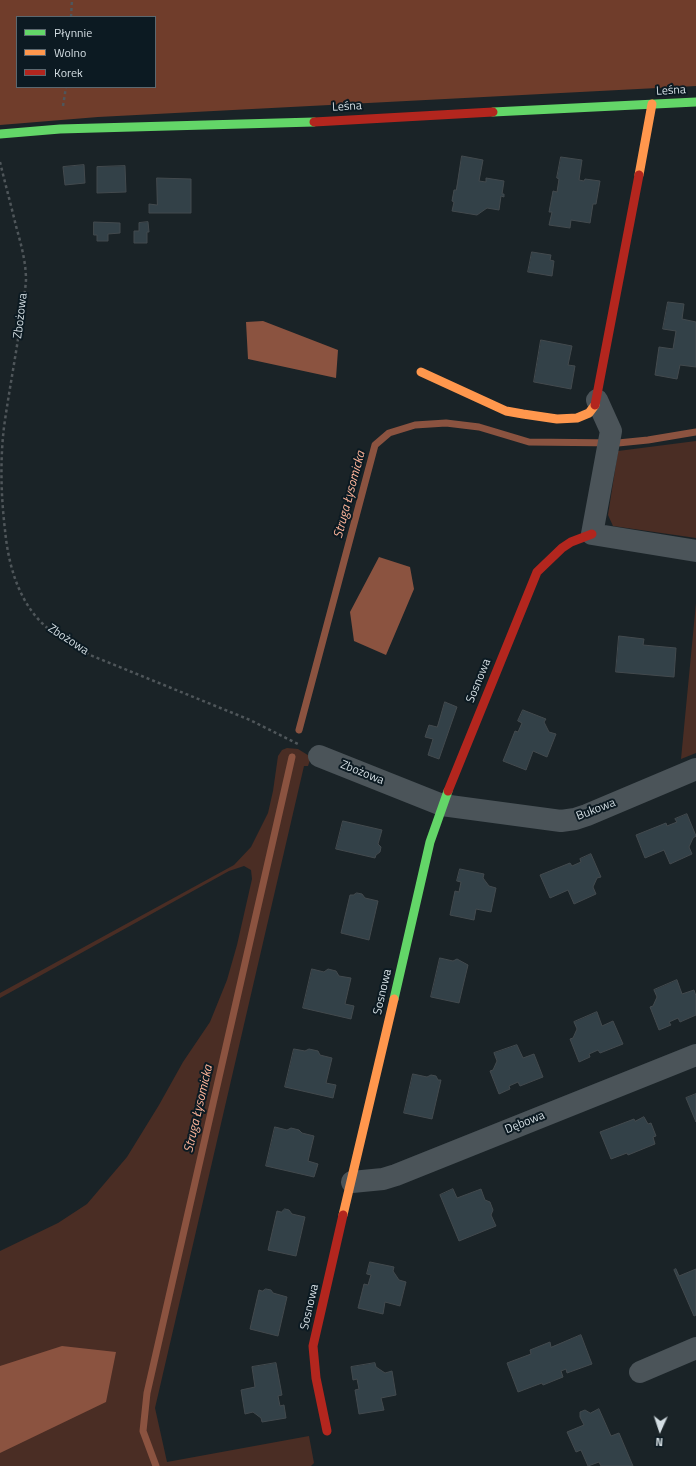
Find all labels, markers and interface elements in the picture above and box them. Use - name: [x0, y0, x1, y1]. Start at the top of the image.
- legend: [16, 16, 156, 88]
- text: Płynnie: [54, 23, 92, 42]
- text: Wolno: [54, 43, 86, 62]
- text: Korek: [54, 63, 83, 82]
- street label: Leśna: [656, 83, 686, 99]
- street label: Leśna: [332, 99, 362, 115]
- street label: Zbożowa: [11, 292, 31, 340]
- water label: Struga Łysomicka: [331, 450, 369, 540]
- street label: Zbożowa: [45, 621, 91, 659]
- street label: Sosnowa: [464, 657, 494, 705]
- street label: Zbożowa: [338, 758, 386, 788]
- street label: Bukowa: [574, 796, 618, 824]
- street label: Sosnowa: [371, 968, 395, 1016]
- water label: Struga Łysomicka: [181, 1064, 217, 1154]
- street label: Dębowa: [503, 1109, 547, 1137]
- street label: Sosnowa: [298, 1283, 322, 1331]
- north arrow: [640, 1410, 680, 1450]
- text: N: [655, 1434, 664, 1450]

